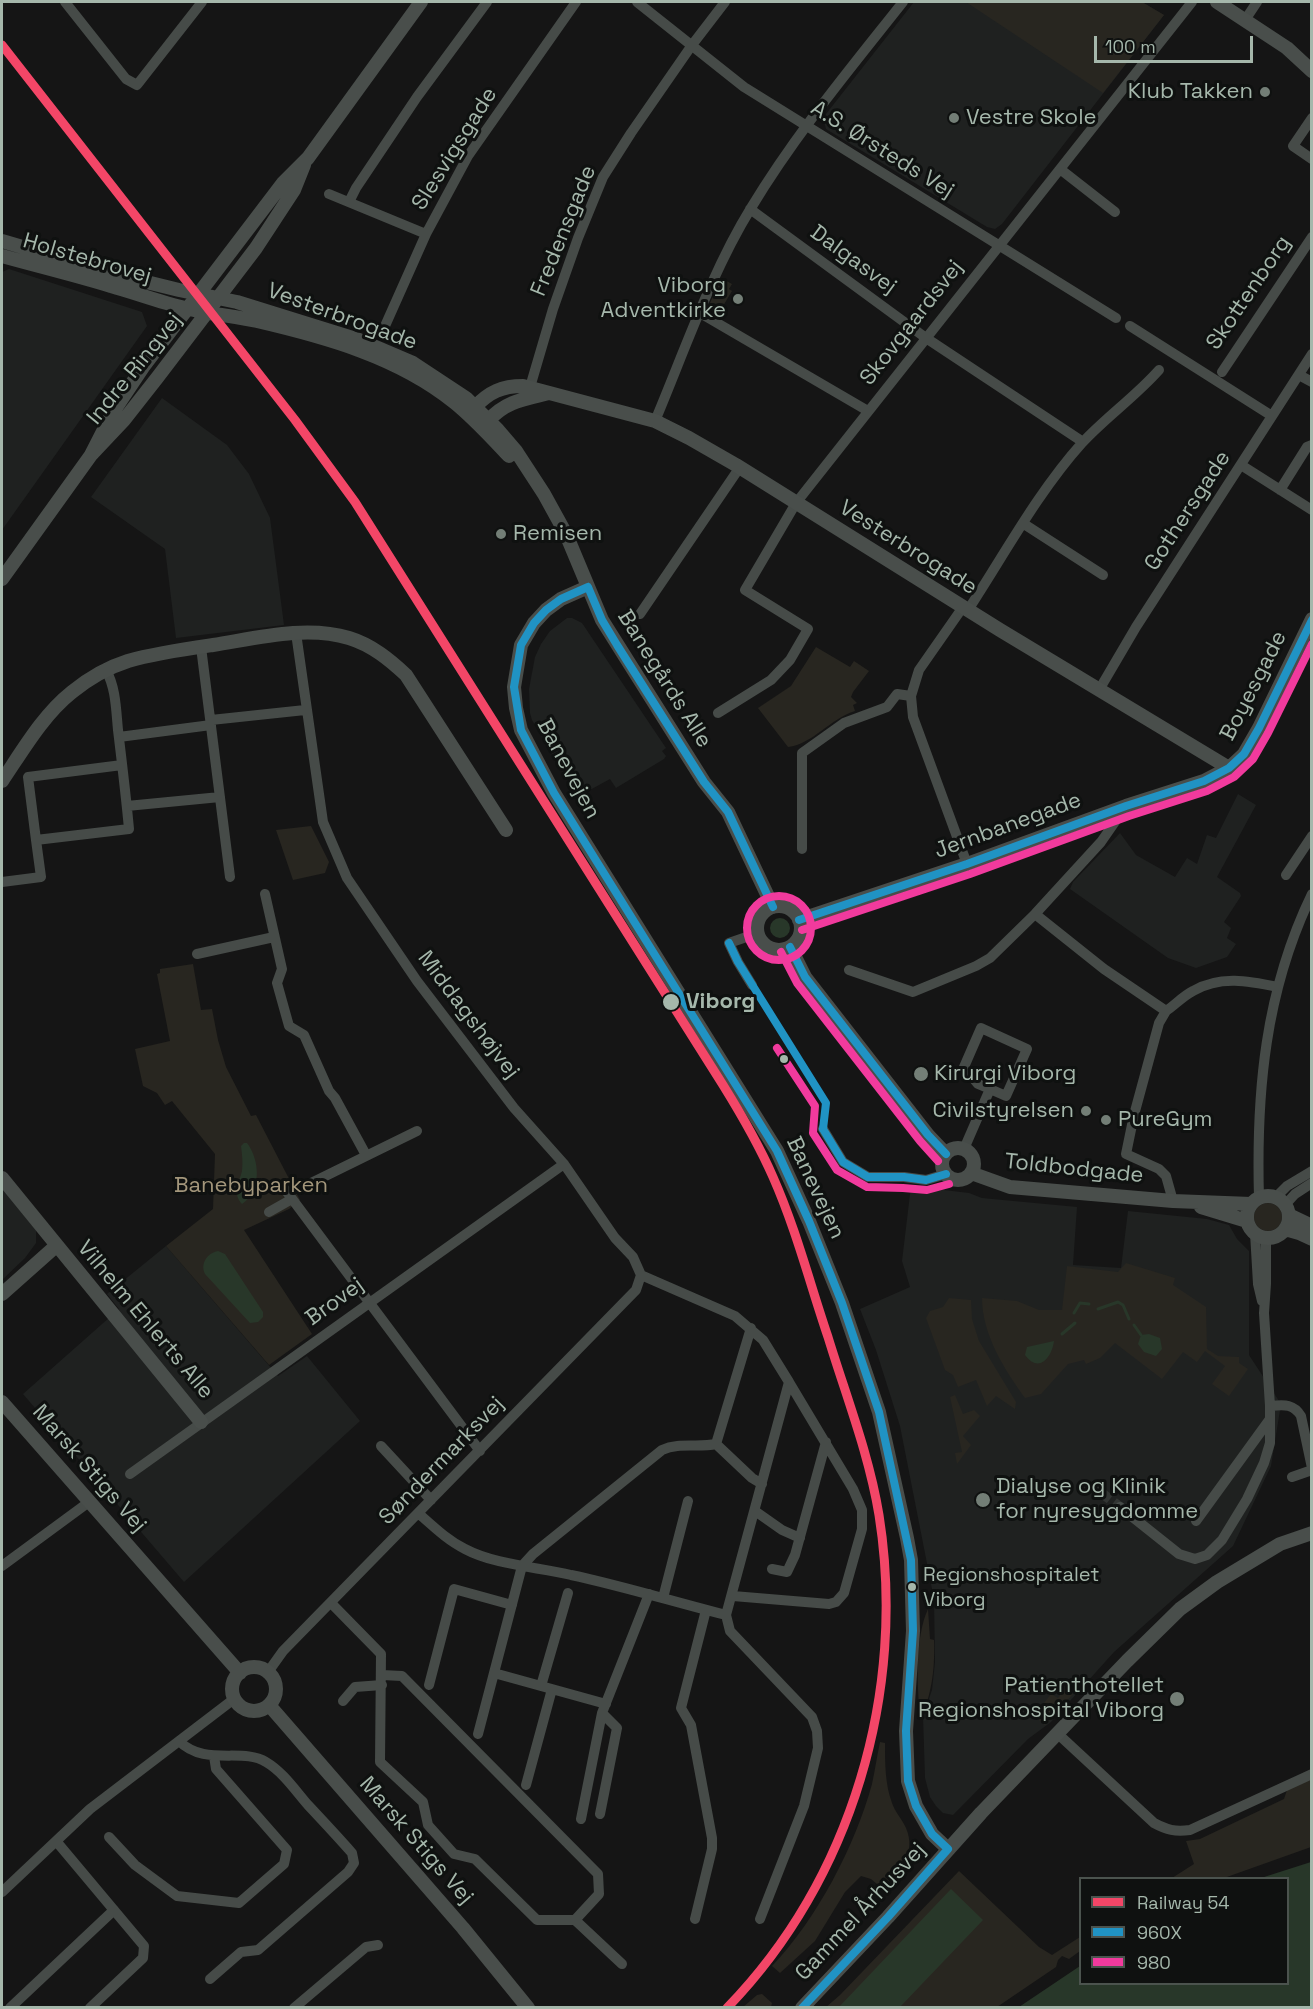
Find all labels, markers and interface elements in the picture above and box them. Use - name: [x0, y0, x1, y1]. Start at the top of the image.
- scale bar: [1097, 24, 1256, 62]
- text: 100 m: [1105, 35, 1156, 58]
- place label: Klub Takken: [1128, 79, 1253, 105]
- street label: Slesvigsgade: [407, 83, 503, 215]
- marker: Klub Takken: [1258, 85, 1272, 99]
- street label: A.S. Ørsteds Vej: [806, 95, 958, 205]
- place label: Vestre Skole: [966, 105, 1097, 131]
- marker: Vestre Skole: [947, 111, 961, 125]
- street label: Fredensgade: [526, 162, 602, 300]
- street label: Dalgasvej: [805, 220, 901, 300]
- street label: Holstebrovej: [20, 228, 154, 290]
- street label: Skottenborg: [1201, 231, 1297, 355]
- street label: Skovgaardsvej: [855, 255, 969, 391]
- place label: Viborg Adventkirke: [600, 273, 726, 324]
- street label: Vesterbrogade: [263, 278, 421, 356]
- marker: Viborg Adventkirke: [731, 292, 745, 306]
- street label: Indre Ringvej: [82, 308, 188, 430]
- street label: Gothersgade: [1139, 446, 1237, 576]
- street label: Vesterbrogade: [834, 495, 982, 601]
- place label: Remisen: [513, 521, 602, 547]
- marker: Remisen: [494, 527, 508, 541]
- street label: Banegårds Alle: [611, 605, 717, 753]
- street label: Boyesgade: [1215, 627, 1293, 745]
- street label: Banevejen: [531, 714, 605, 824]
- street label: Jernbanegade: [931, 787, 1085, 865]
- street label: Middagshøjvej: [411, 946, 525, 1084]
- place label: Viborg: [686, 989, 755, 1015]
- marker: Viborg: [661, 992, 681, 1012]
- unlabelled marker: [778, 1053, 790, 1065]
- place label: Kirurgi Viborg: [934, 1061, 1076, 1087]
- marker: Kirurgi Viborg: [912, 1065, 930, 1083]
- place label: Civilstyrelsen: [933, 1098, 1074, 1124]
- marker: Civilstyrelsen: [1079, 1104, 1093, 1118]
- place label: PureGym: [1118, 1107, 1213, 1133]
- marker: PureGym: [1099, 1113, 1113, 1127]
- street label: Banevejen: [780, 1133, 850, 1243]
- street label: Toldbodgade: [1003, 1149, 1145, 1189]
- park label: Banebyparken: [174, 1173, 328, 1199]
- street label: Vilhelm Ehlerts Alle: [71, 1235, 219, 1405]
- street label: Brovej: [301, 1272, 369, 1332]
- street label: Søndermarksvej: [374, 1391, 510, 1531]
- street label: Marsk Stigs Vej: [26, 1400, 152, 1538]
- place label: Dialyse og Klinik for nyresygdomme: [996, 1474, 1198, 1526]
- marker: Dialyse og Klinik for nyresygdomme: [974, 1491, 992, 1509]
- place label: Regionshospitalet Viborg: [923, 1564, 1099, 1611]
- marker: Regionshospitalet Viborg: [906, 1581, 918, 1593]
- place label: Patienthotellet Regionshospital Viborg: [918, 1673, 1164, 1724]
- marker: Patienthotellet Regionshospital Viborg: [1168, 1690, 1186, 1708]
- street label: Marsk Stigs Vej: [353, 1772, 479, 1910]
- street label: Gammel Århusvej: [790, 1838, 932, 1986]
- legend: [1079, 1877, 1289, 1985]
- text: Railway 54: [1137, 1891, 1230, 1914]
- text: 960X: [1137, 1921, 1182, 1944]
- text: 980: [1137, 1951, 1171, 1974]

